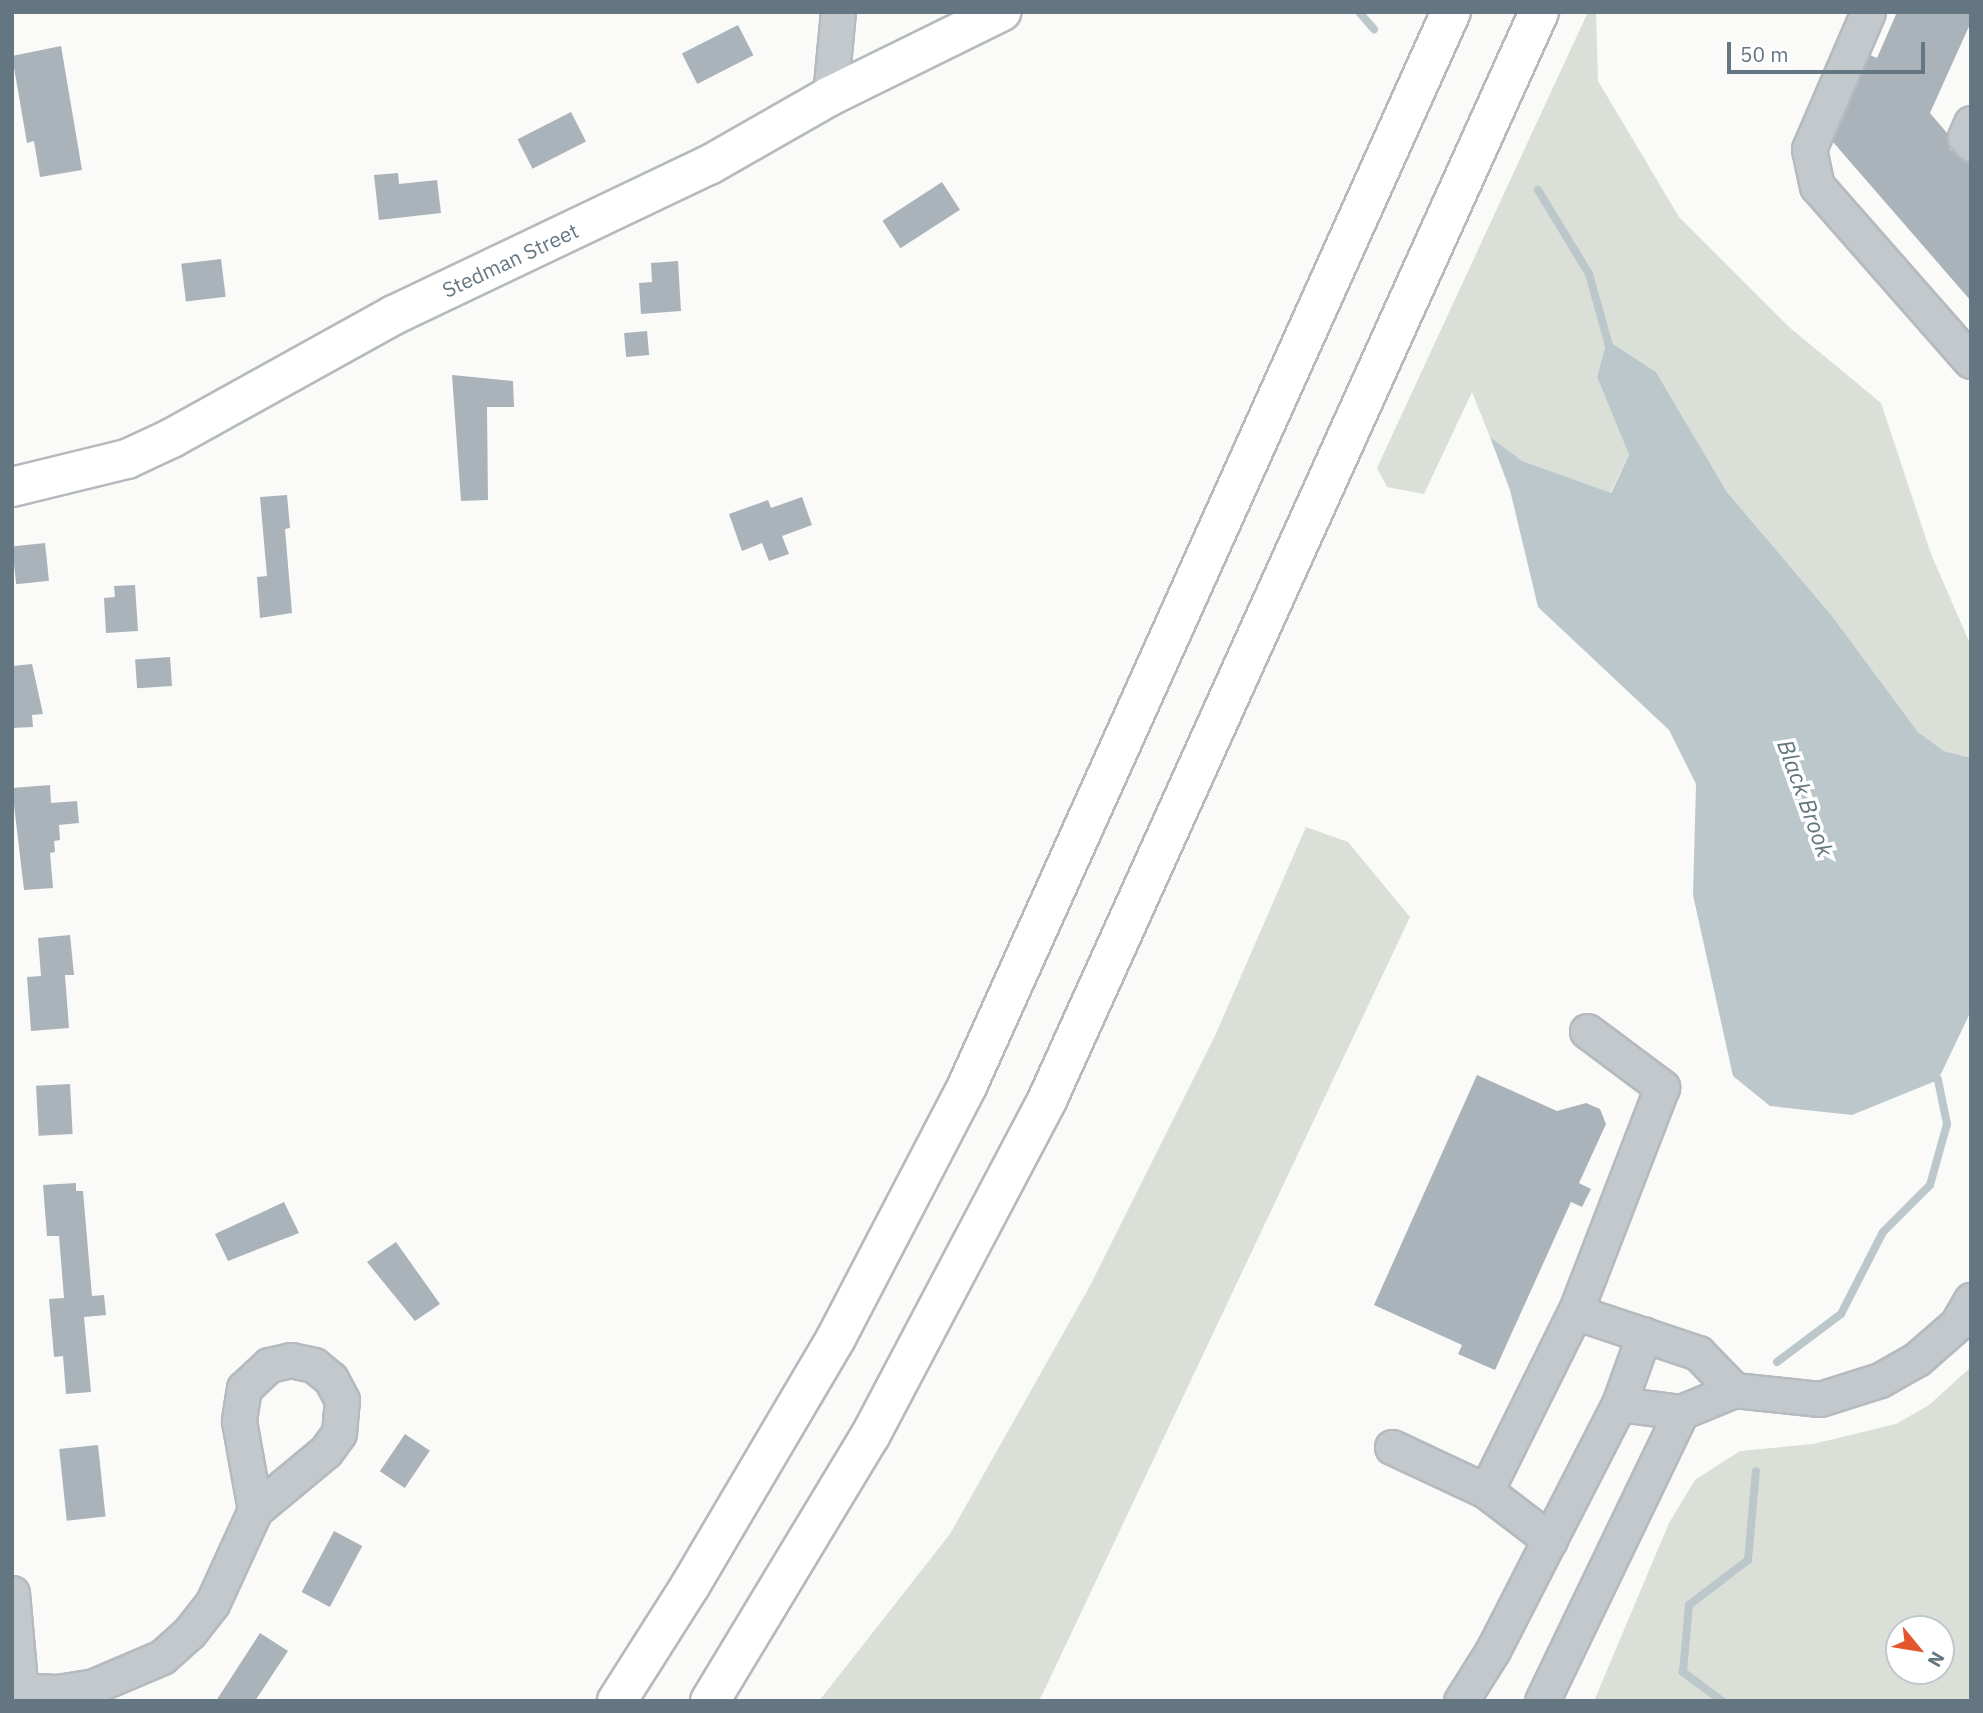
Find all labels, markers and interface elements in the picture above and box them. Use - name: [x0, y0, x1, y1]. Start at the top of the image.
- scale bar: [1731, 28, 1929, 72]
- text: 50 m: [1740, 40, 1789, 68]
- street label: Stedman Street: [438, 217, 582, 303]
- water label: Black Brook: [1772, 736, 1840, 860]
- north arrow: [1885, 1615, 1955, 1685]
- text: N: [1923, 1648, 1950, 1671]

